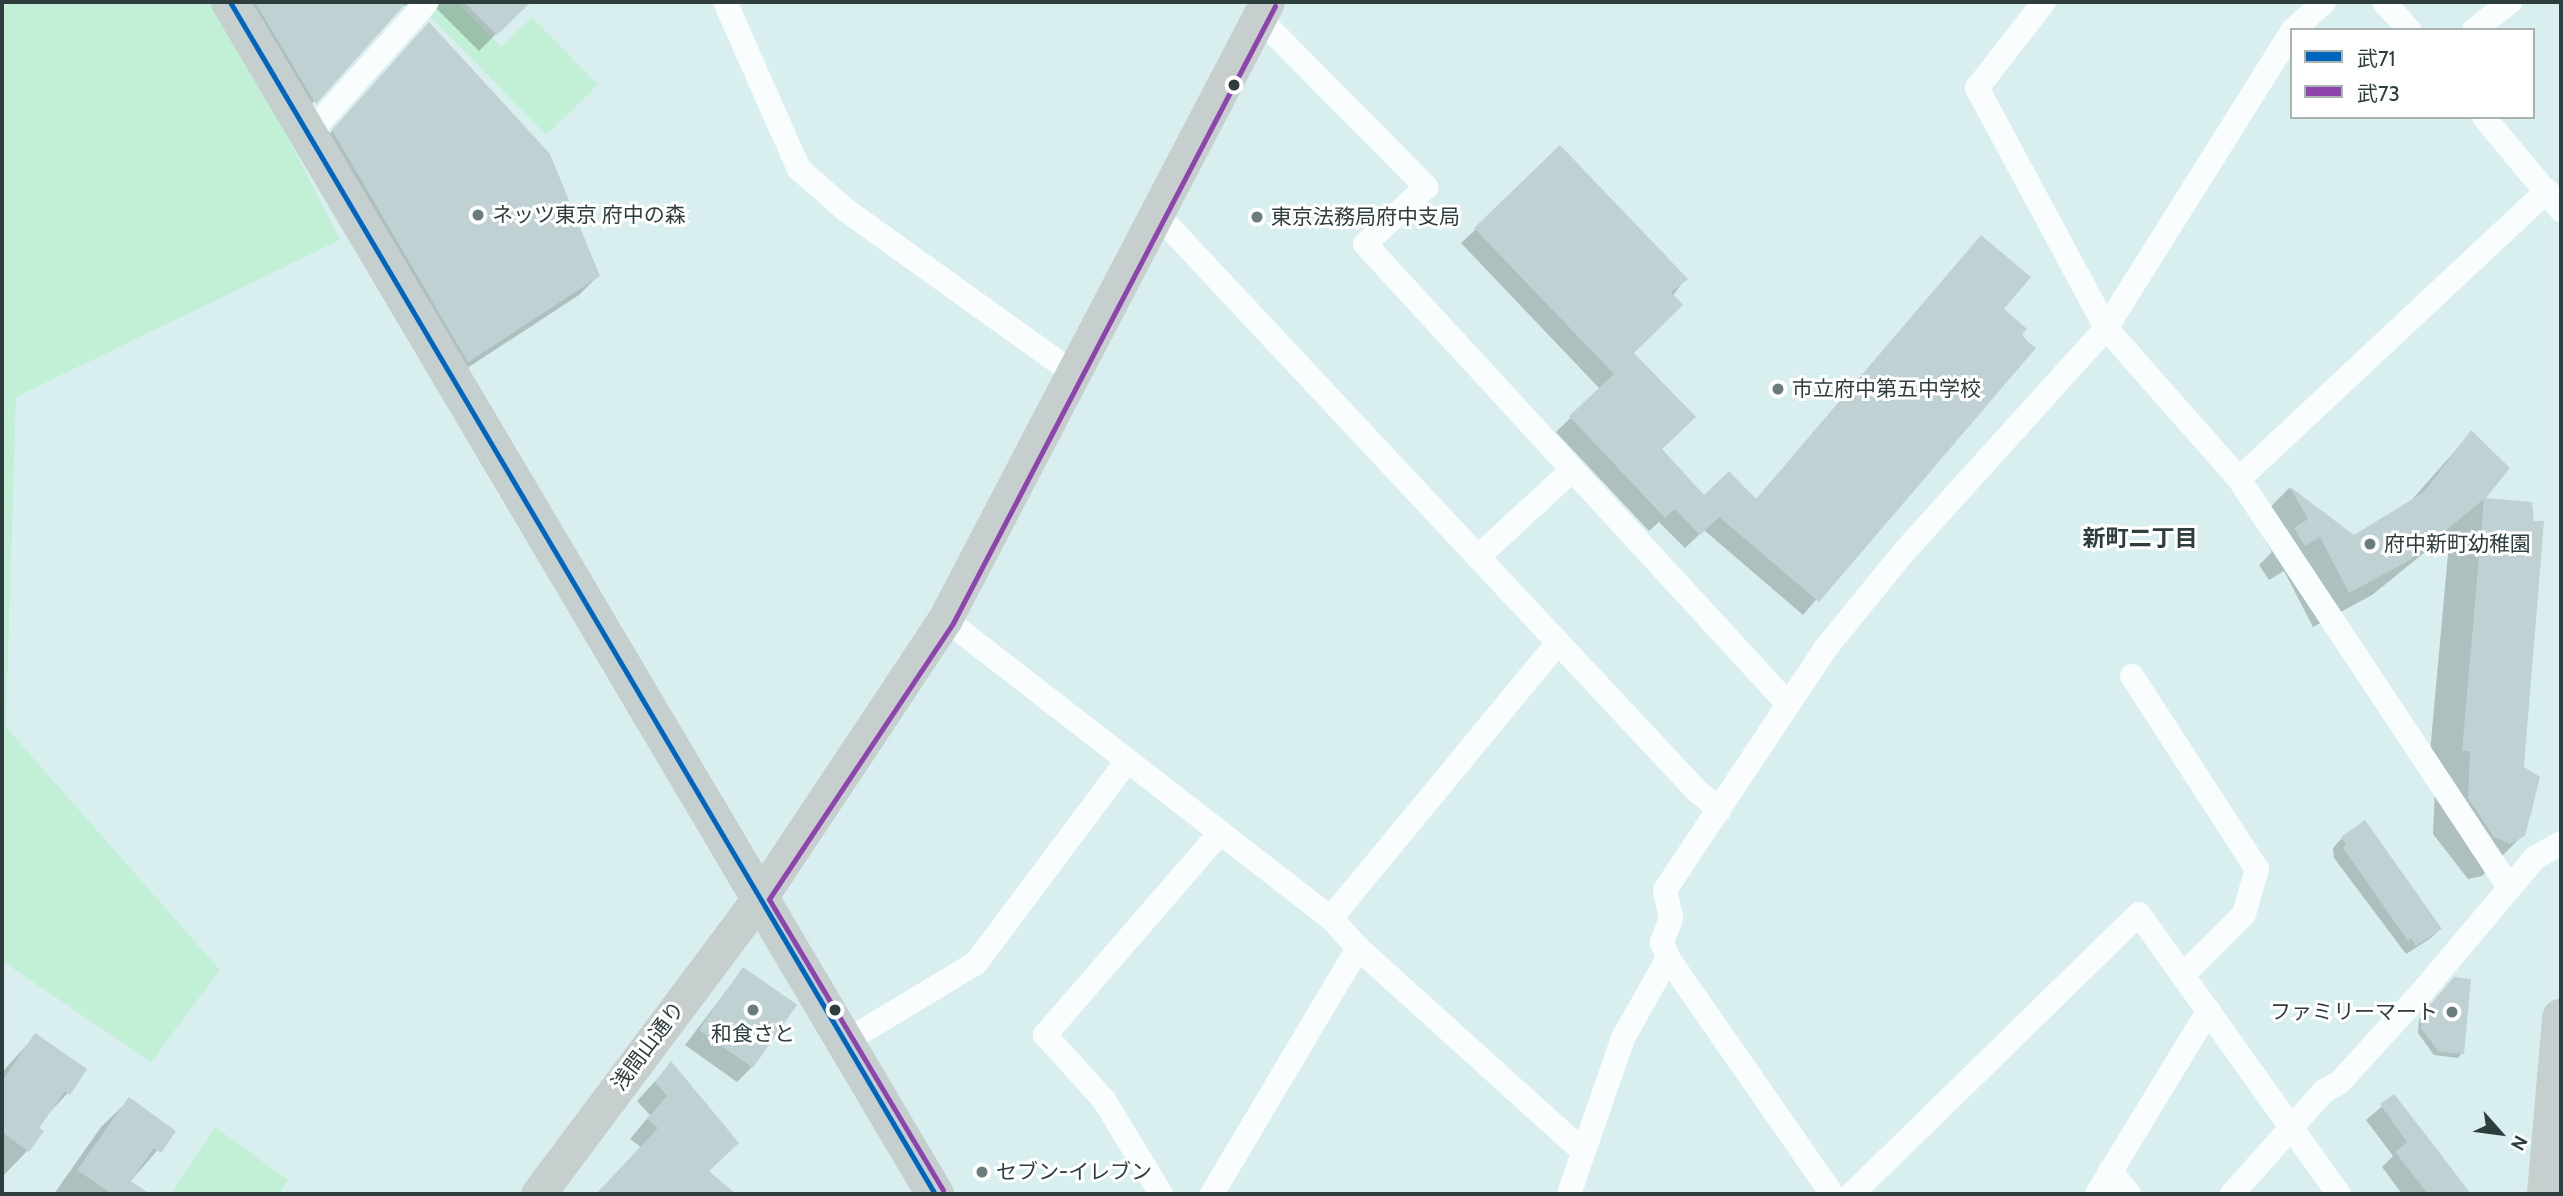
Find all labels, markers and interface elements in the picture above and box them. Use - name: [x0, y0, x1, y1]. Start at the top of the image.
- legend: [2290, 28, 2535, 119]
- text: 武71: [2357, 46, 2395, 71]
- unlabelled marker: [1227, 78, 1241, 92]
- text: 武73: [2357, 81, 2400, 106]
- place label: ネッツ東京 府中の森: [492, 202, 686, 228]
- place label: 東京法務局府中支局: [1271, 204, 1460, 230]
- marker: ネッツ東京 府中の森: [470, 207, 486, 223]
- marker: 東京法務局府中支局: [1249, 209, 1265, 225]
- place label: 市立府中第五中学校: [1792, 376, 1981, 402]
- marker: 市立府中第五中学校: [1770, 381, 1786, 397]
- district label: 新町二丁目: [2083, 524, 2197, 552]
- place label: 府中新町幼稚園: [2384, 531, 2531, 557]
- marker: 府中新町幼稚園: [2362, 536, 2378, 552]
- street label: 浅間山通り: [606, 996, 690, 1096]
- place label: ファミリーマート: [2270, 999, 2438, 1025]
- marker: 和食さと: [745, 1002, 761, 1018]
- unlabelled marker: [828, 1003, 842, 1017]
- marker: ファミリーマート: [2444, 1004, 2460, 1020]
- place label: 和食さと: [711, 1021, 795, 1047]
- north arrow: [2465, 1098, 2535, 1168]
- text: N: [2506, 1132, 2532, 1154]
- place label: セブン-イレブン: [996, 1159, 1152, 1185]
- marker: セブン-イレブン: [974, 1164, 990, 1180]

